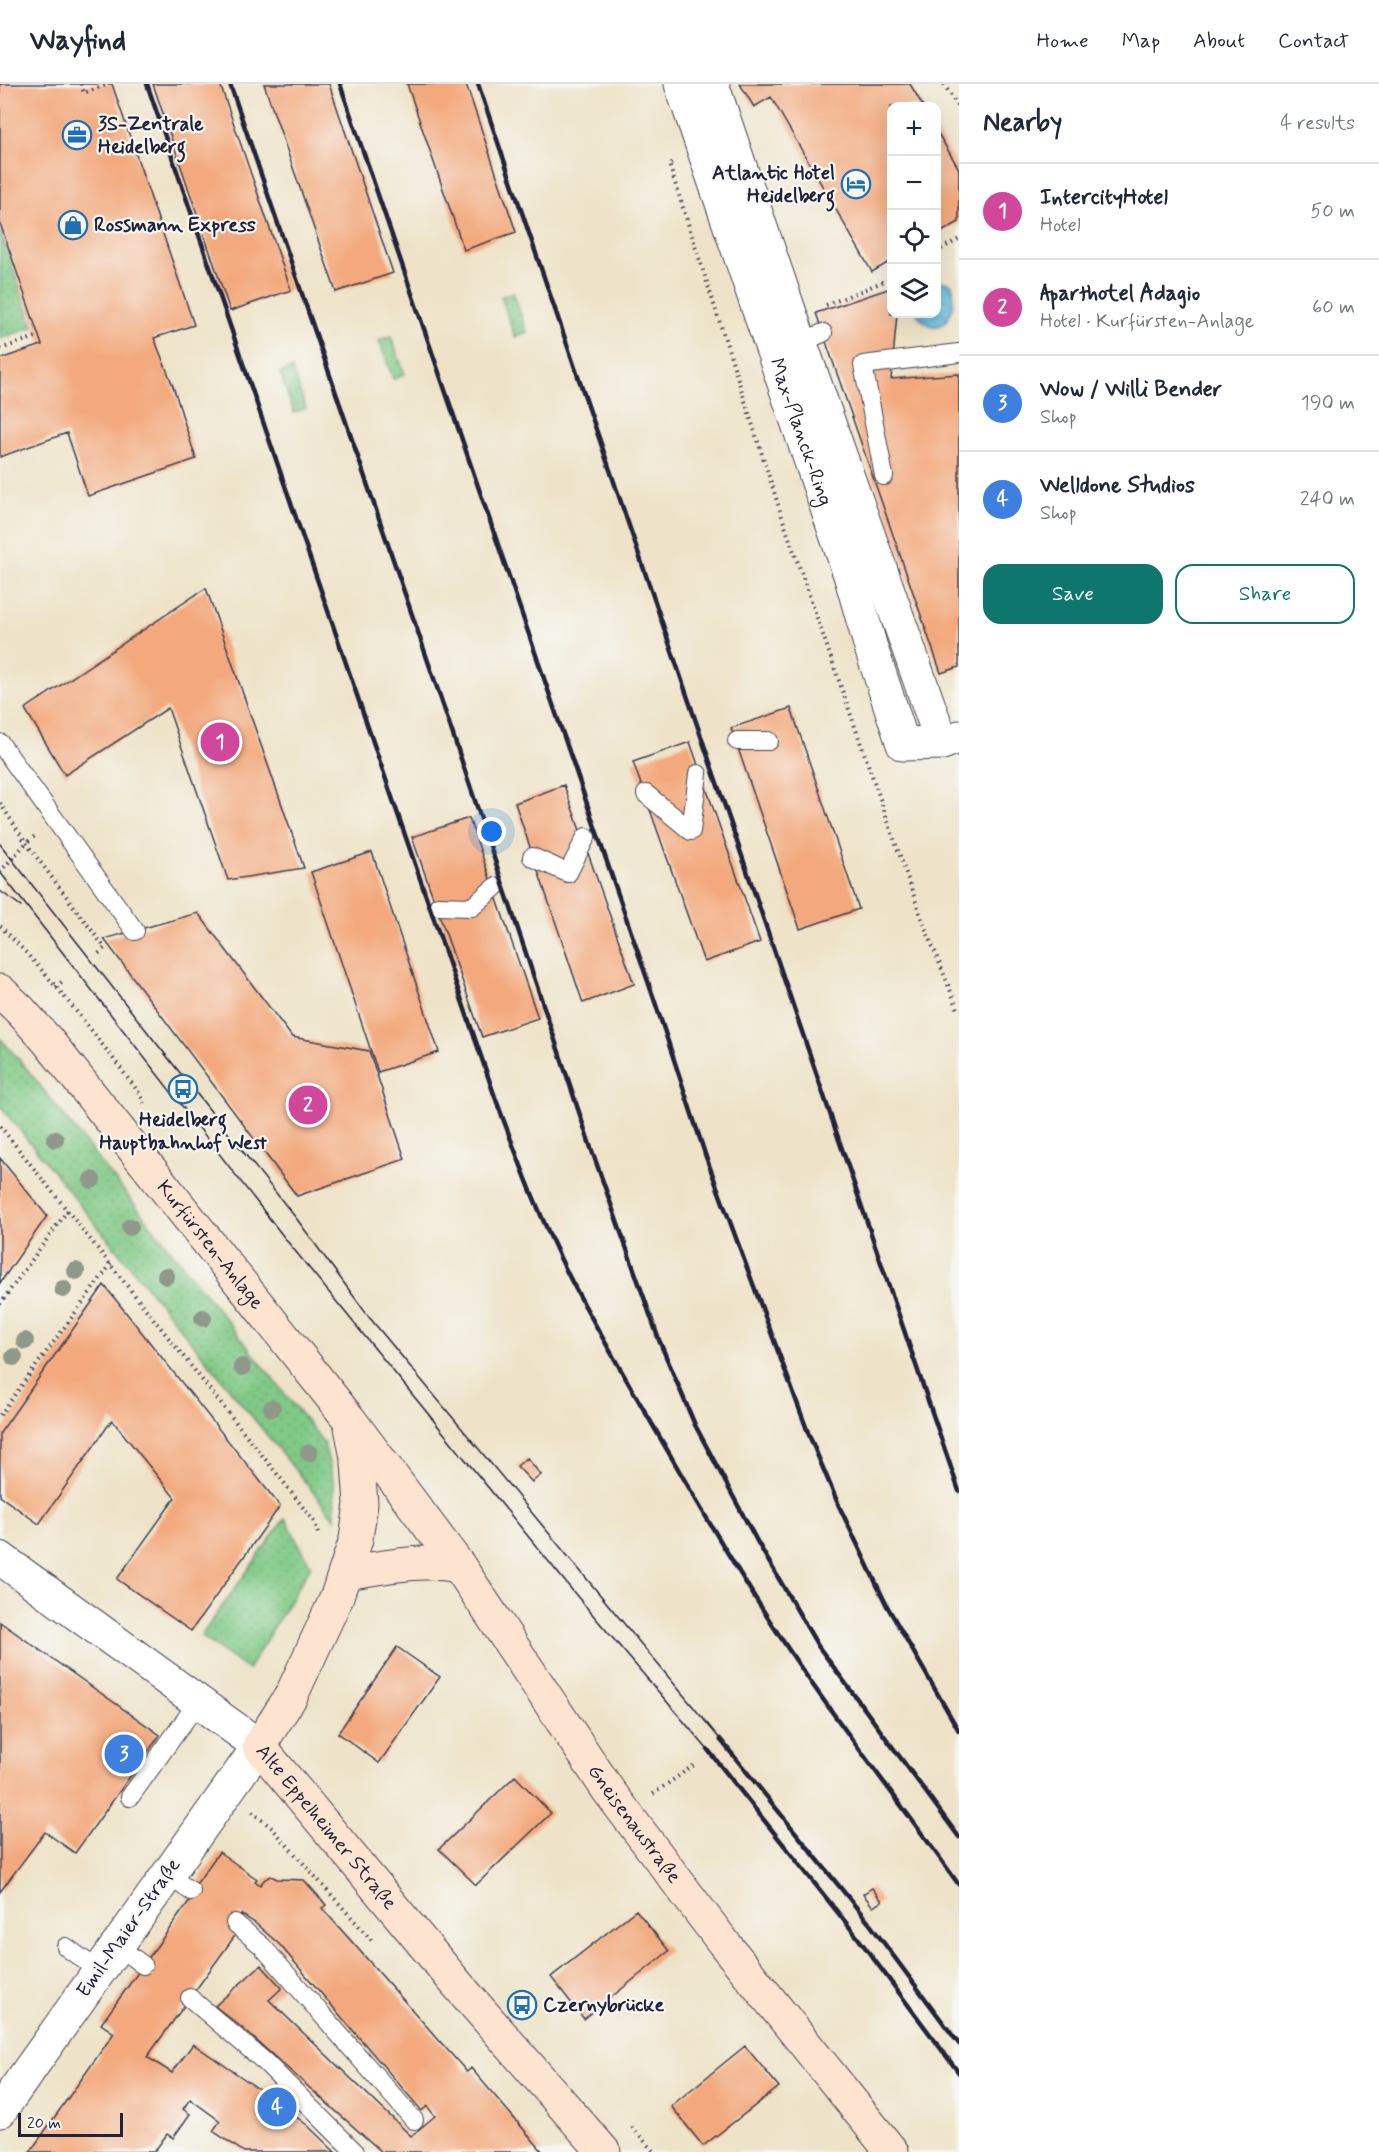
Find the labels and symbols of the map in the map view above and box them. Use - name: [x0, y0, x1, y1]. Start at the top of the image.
- place label: 3S-Zentrale Heidelberg: [98, 111, 204, 163]
- office icon: 3S-Zentrale Heidelberg: [61, 119, 93, 151]
- place label: Atlantic Hotel Heidelberg: [712, 160, 835, 212]
- hotel icon: Atlantic Hotel Heidelberg: [840, 168, 872, 200]
- shop icon: Rossmann Express: [57, 209, 89, 241]
- place label: Rossmann Express: [94, 212, 256, 239]
- street label: Max-Planck-Ring: [763, 354, 839, 510]
- pin: 1: [200, 720, 240, 764]
- your location: [477, 817, 506, 846]
- bus stop icon: Heidelberg Hauptbahnhof West: [167, 1073, 199, 1105]
- pin: 2: [288, 1082, 328, 1128]
- place label: Heidelberg Hauptbahnhof West: [99, 1107, 267, 1157]
- street label: Kurfürsten-Anlage: [150, 1175, 270, 1315]
- pin: 3: [104, 1732, 144, 1776]
- street label: Alte Eppelheimer Straße: [250, 1738, 403, 1916]
- street label: Gneisenaustraße: [581, 1759, 687, 1889]
- street label: Emil-Maier-Straße: [71, 1853, 187, 2003]
- bus stop icon: Czernybrücke: [506, 1989, 538, 2021]
- place label: Czernybrücke: [543, 1992, 665, 2019]
- pin: 4: [258, 2084, 296, 2130]
- scale bar: [18, 2110, 123, 2138]

